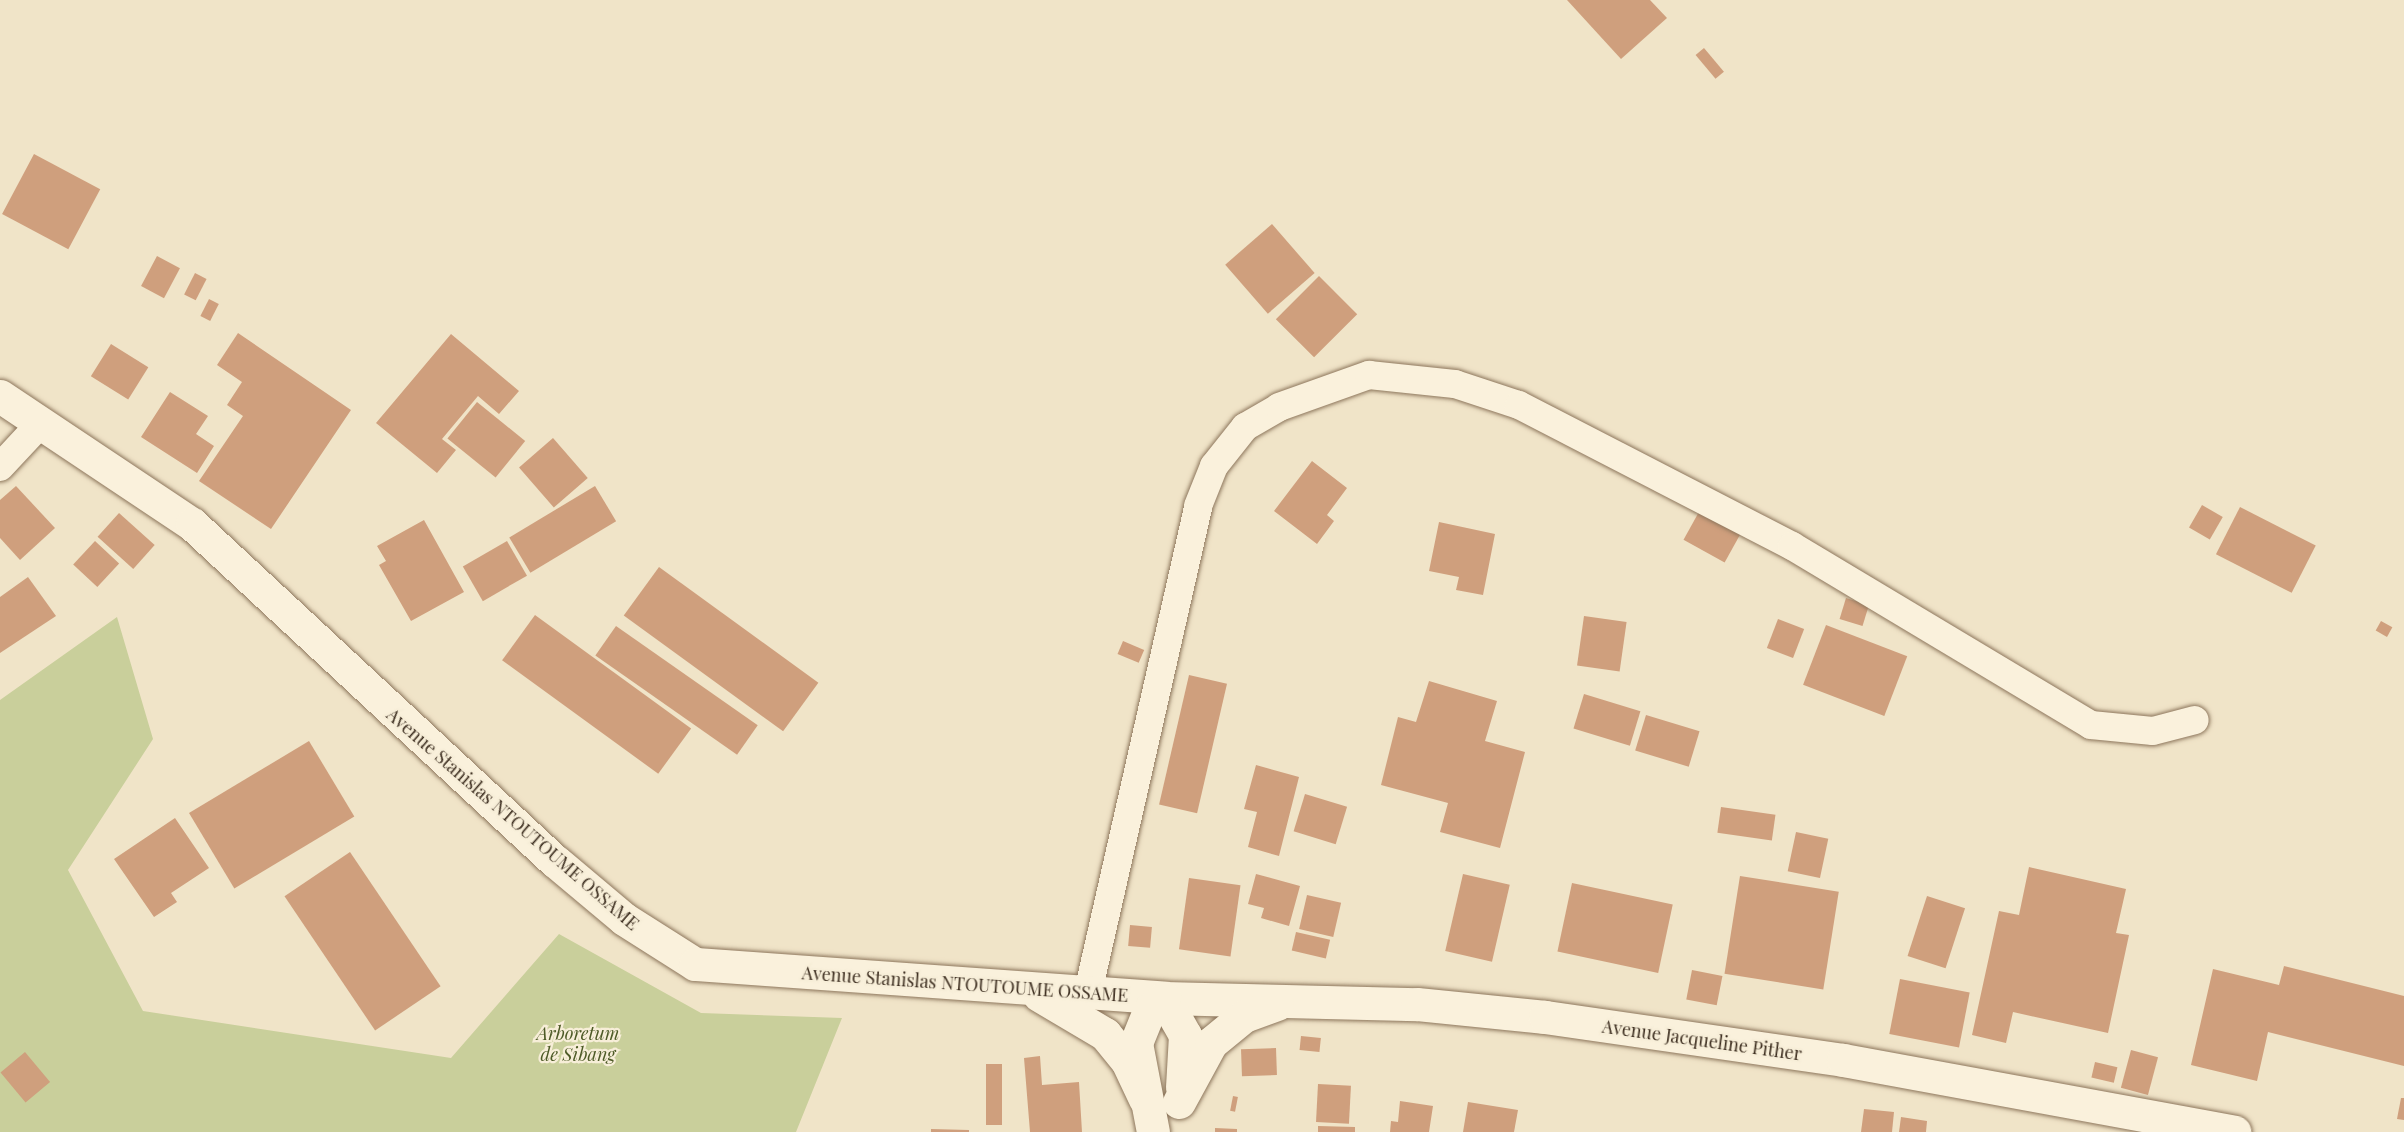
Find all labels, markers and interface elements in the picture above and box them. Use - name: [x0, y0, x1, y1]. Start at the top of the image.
- street label: Avenue Stanislas NTOUTOUME OSSAME: [382, 704, 644, 934]
- street label: Avenue Stanislas NTOUTOUME OSSAME: [801, 962, 1129, 1006]
- street label: Avenue Jacqueline Pither: [1601, 1015, 1803, 1065]
- park label: Arboretum de Sibang: [537, 1023, 619, 1066]

